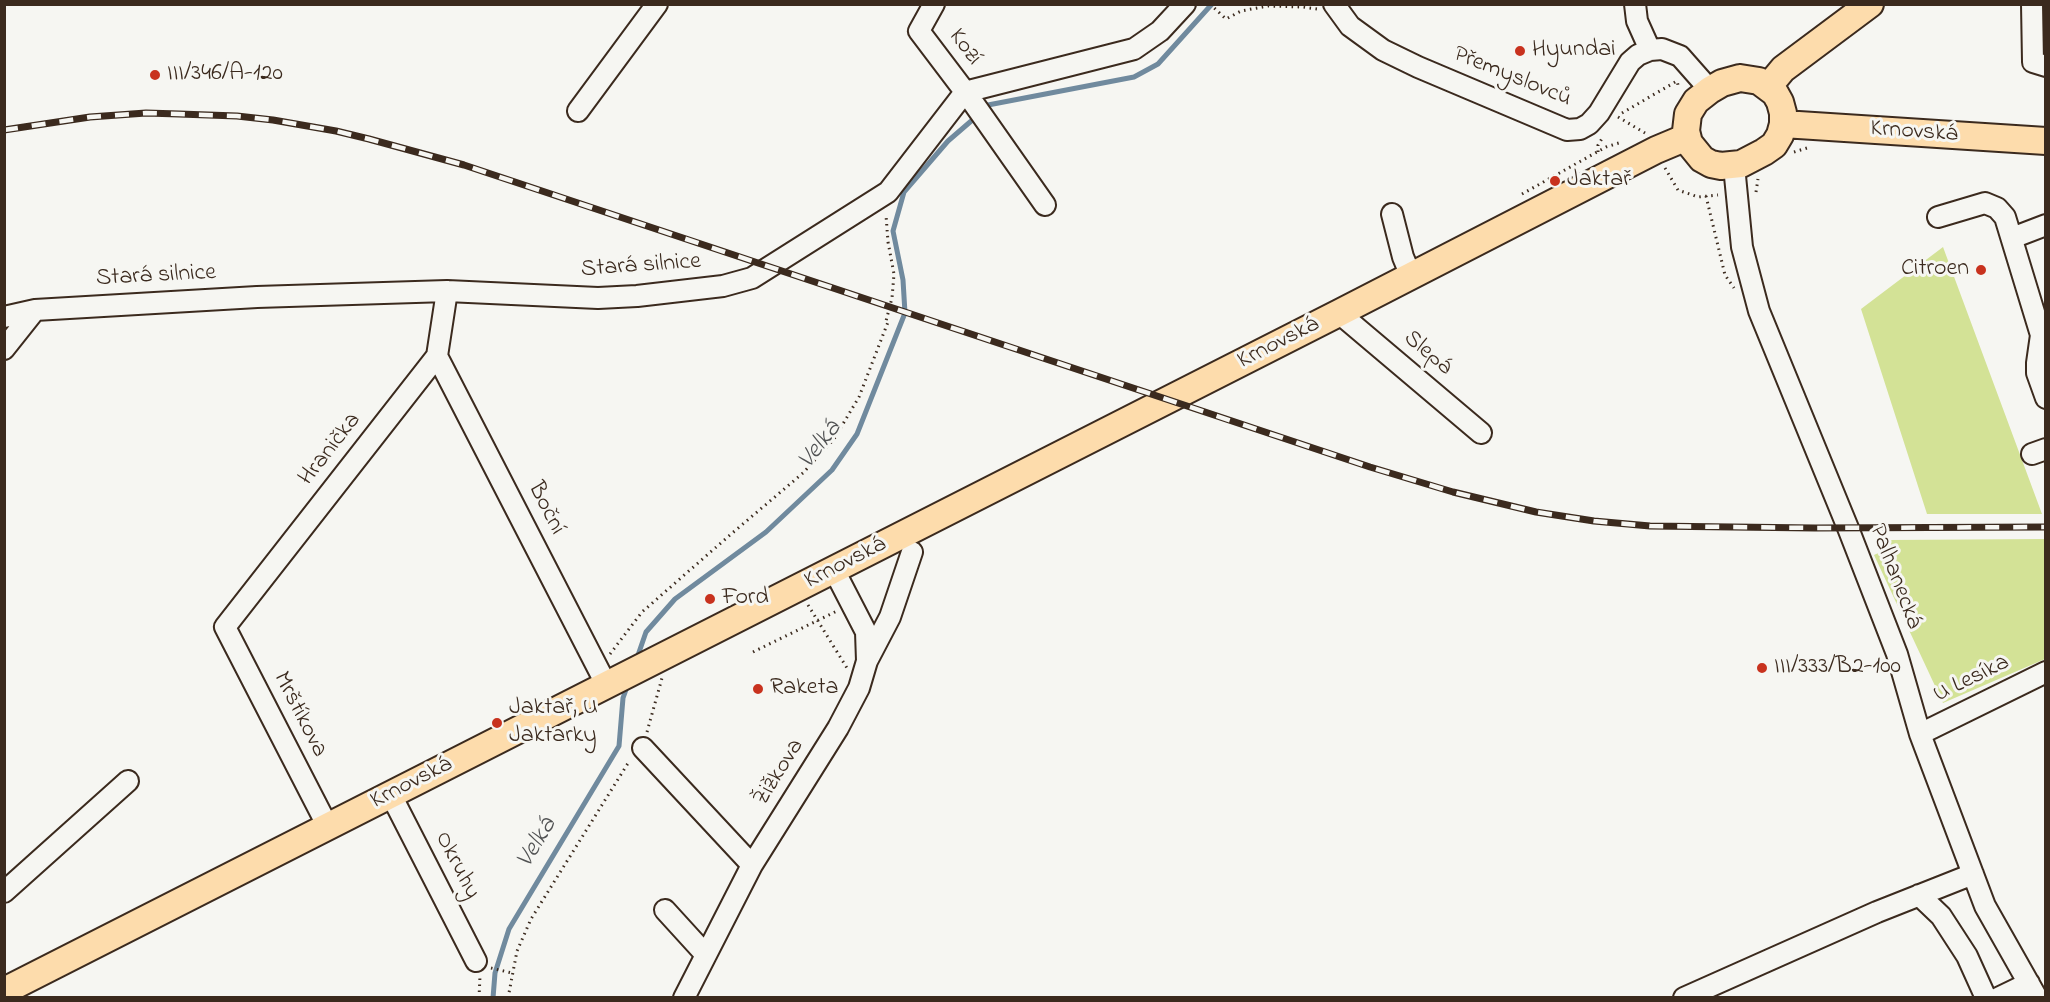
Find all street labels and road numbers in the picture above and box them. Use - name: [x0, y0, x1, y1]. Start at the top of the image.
- street label: Kozí: [941, 24, 987, 72]
- street label: Přemyslovců: [1449, 41, 1575, 115]
- street label: Krnovská: [1869, 116, 1959, 150]
- street label: Stará silnice: [580, 248, 702, 286]
- street label: Stará silnice: [95, 259, 217, 295]
- street label: Krnovská: [1233, 311, 1325, 377]
- street label: Slepá: [1397, 325, 1457, 383]
- street label: Hranička: [294, 408, 368, 492]
- street label: Boční: [520, 478, 570, 540]
- street label: Palhanecká: [1861, 521, 1927, 633]
- street label: Krnovská: [800, 531, 892, 597]
- street label: U Lesíka: [1929, 649, 2015, 711]
- street label: Mrštíkova: [265, 668, 333, 762]
- street label: Žižkova: [748, 734, 812, 812]
- street label: Krnovská: [366, 751, 458, 817]
- street label: Okruhy: [427, 827, 485, 905]

